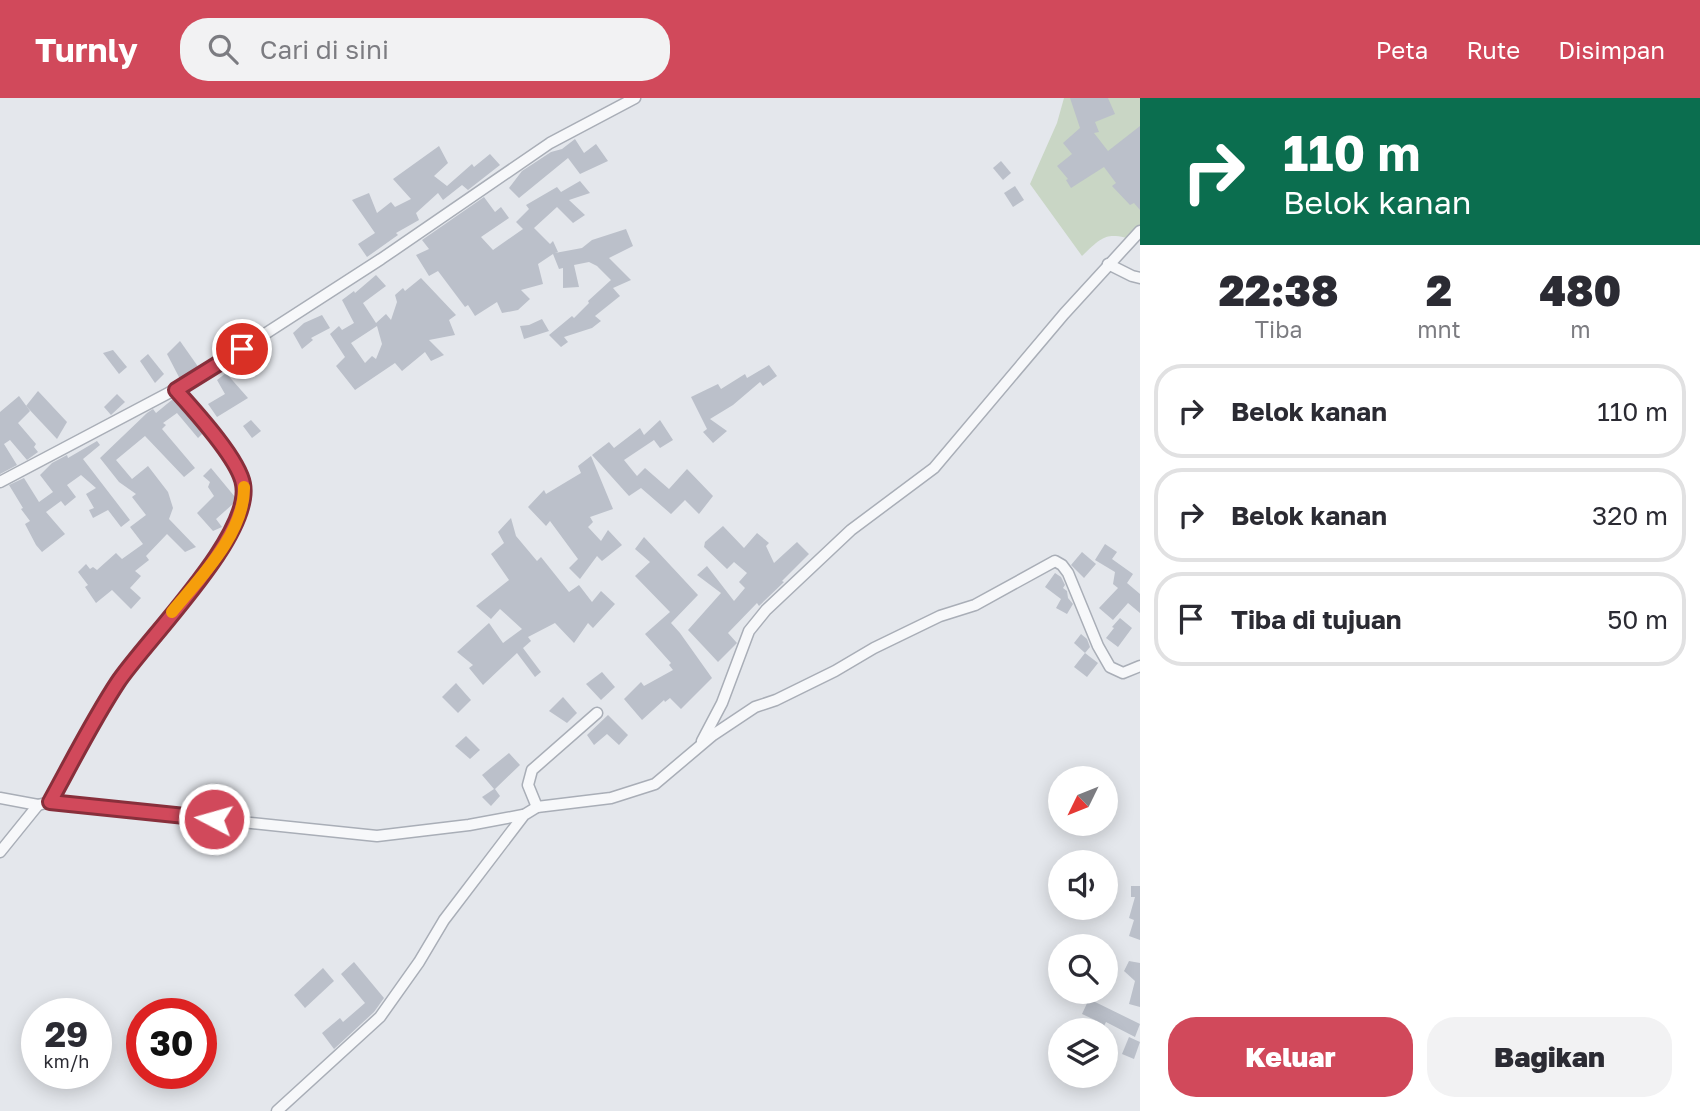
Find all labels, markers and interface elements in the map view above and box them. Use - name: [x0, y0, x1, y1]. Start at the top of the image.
- search box: [180, 18, 670, 81]
- text: Turnly: [35, 30, 138, 69]
- icon: search: [204, 30, 242, 68]
- text: Cari di sini: [260, 34, 389, 65]
- text: Peta: [1376, 35, 1428, 64]
- text: Rute: [1466, 35, 1520, 64]
- text: Disimpan: [1558, 35, 1665, 64]
- text: 110 m: [1283, 123, 1420, 182]
- icon: right: [1168, 126, 1259, 217]
- text: Belok kanan: [1283, 183, 1471, 221]
- text: 22:38: [1219, 265, 1339, 315]
- text: 2: [1426, 265, 1452, 315]
- text: 480: [1539, 265, 1621, 315]
- text: Tiba: [1255, 315, 1302, 343]
- text: mnt: [1417, 315, 1461, 343]
- text: m: [1570, 315, 1591, 343]
- pin: [212, 319, 272, 379]
- icon: arrive: [223, 330, 261, 368]
- icon: right: [1172, 392, 1210, 430]
- text: Belok kanan: [1231, 396, 1387, 427]
- text: 110 m: [1597, 396, 1668, 427]
- icon: right: [1172, 496, 1210, 534]
- text: Belok kanan: [1231, 500, 1387, 531]
- text: 320 m: [1592, 500, 1668, 531]
- icon: arrive: [1172, 600, 1210, 638]
- text: Tiba di tujuan: [1231, 604, 1401, 635]
- text: 50 m: [1607, 604, 1668, 635]
- north arrow: [1048, 766, 1118, 836]
- map controls: [1048, 766, 1118, 1088]
- position arrow: [177, 782, 251, 856]
- button: sound: [1048, 850, 1118, 920]
- button: search: [1048, 934, 1118, 1004]
- speed limit sign: 30: [126, 998, 217, 1089]
- text: 29: [45, 1013, 88, 1055]
- button: Keluar: [1168, 1017, 1413, 1097]
- button: Bagikan: [1427, 1017, 1672, 1097]
- button: layers: [1048, 1018, 1118, 1088]
- text: km/h: [44, 1050, 89, 1072]

